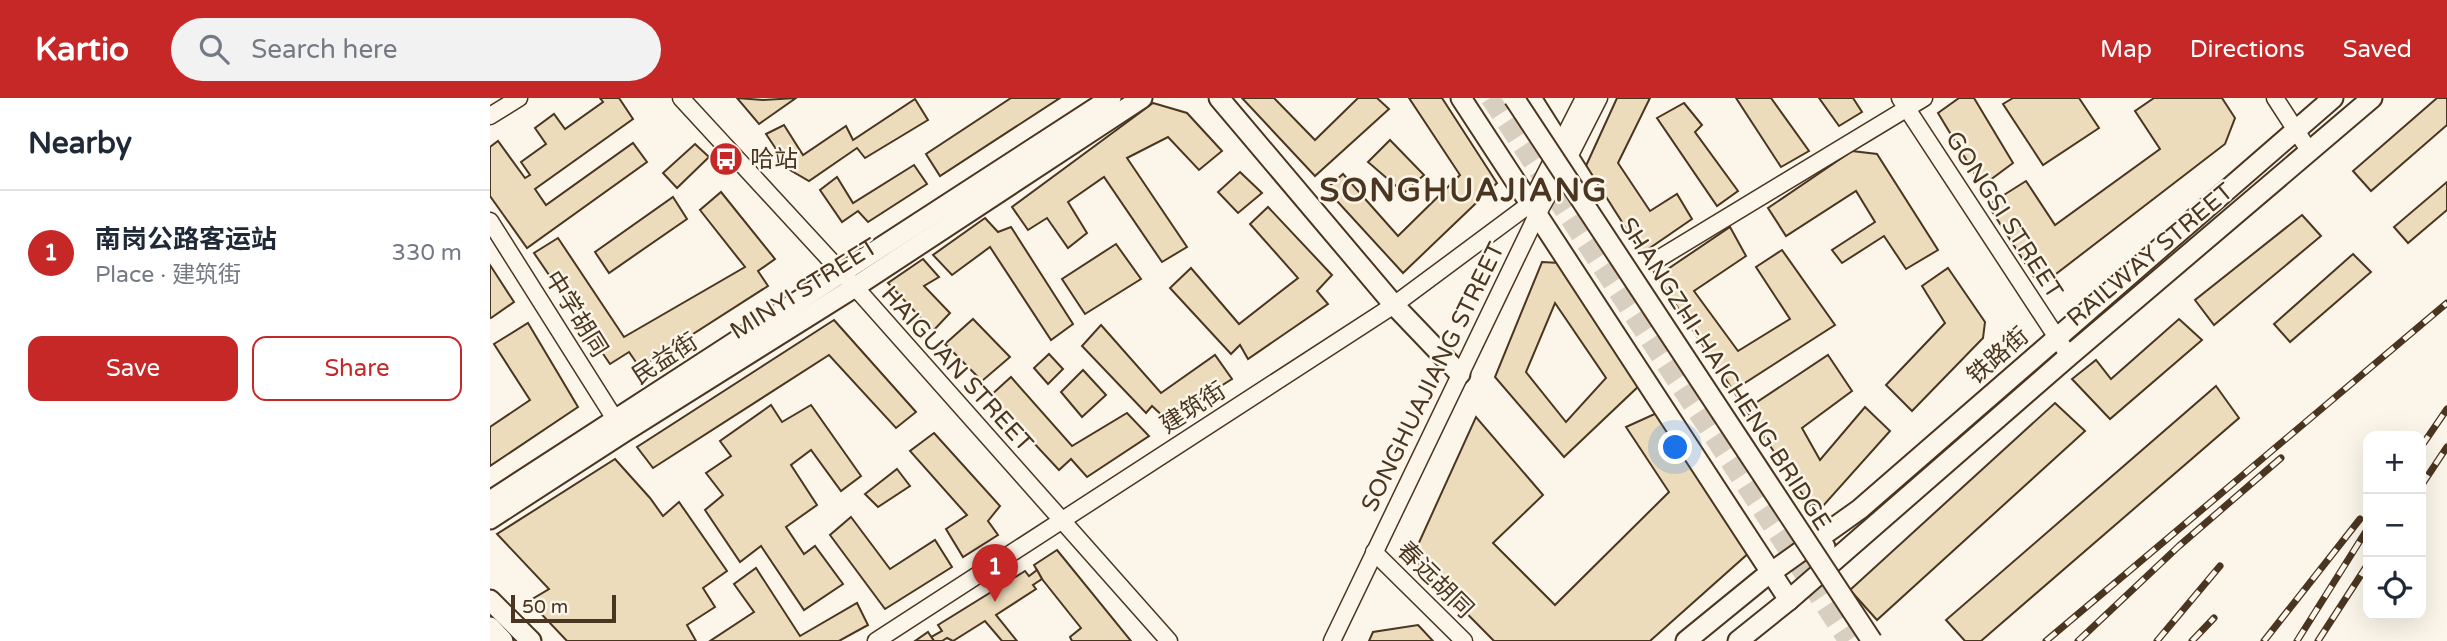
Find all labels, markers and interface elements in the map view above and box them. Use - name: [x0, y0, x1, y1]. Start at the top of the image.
- search box: [171, 18, 661, 81]
- text: Kartio: [35, 30, 129, 69]
- icon: search: [195, 30, 233, 68]
- text: Search here: [251, 34, 397, 65]
- text: Map: [2100, 35, 2152, 64]
- text: Directions: [2190, 35, 2305, 64]
- text: Saved: [2343, 35, 2412, 64]
- text: Nearby: [28, 125, 132, 162]
- street label: GONGSI STREET: [1939, 126, 2069, 304]
- bus stop icon: 哈站: [707, 140, 745, 178]
- place label: 哈站: [750, 145, 798, 174]
- district label: SONGHUAJIANG: [1319, 172, 1609, 210]
- street label: RAILWAY STREET: [2061, 177, 2239, 333]
- street label: SHANGZHI-HAICHENG BRIDGE: [1613, 212, 1837, 536]
- text: 南岗公路客运站: [95, 224, 277, 255]
- street label: MINYI STREET: [725, 232, 883, 346]
- street label: SONGHUAJIANG STREET: [1355, 237, 1511, 516]
- text: 1: [44, 239, 58, 267]
- text: 330 m: [392, 239, 462, 267]
- text: Place · 建筑街: [95, 261, 241, 289]
- street label: 中学胡同: [538, 266, 614, 362]
- street label: HAIGUAN STREET: [875, 280, 1039, 458]
- street label: 铁路街: [1961, 321, 2035, 391]
- street label: 民益街: [627, 327, 703, 391]
- button: Save: [28, 336, 238, 401]
- button: Share: [252, 336, 462, 401]
- street label: 建筑街: [1155, 376, 1231, 440]
- your location: [1658, 430, 1692, 464]
- map controls: [2363, 431, 2426, 620]
- button: +: [2363, 431, 2426, 494]
- button: −: [2363, 494, 2426, 557]
- street label: 春远胡同: [1391, 536, 1479, 624]
- pin: 1: [972, 544, 1018, 602]
- button: locate: [2363, 557, 2426, 620]
- scale bar: [511, 592, 616, 624]
- text: 50 m: [522, 596, 568, 618]

